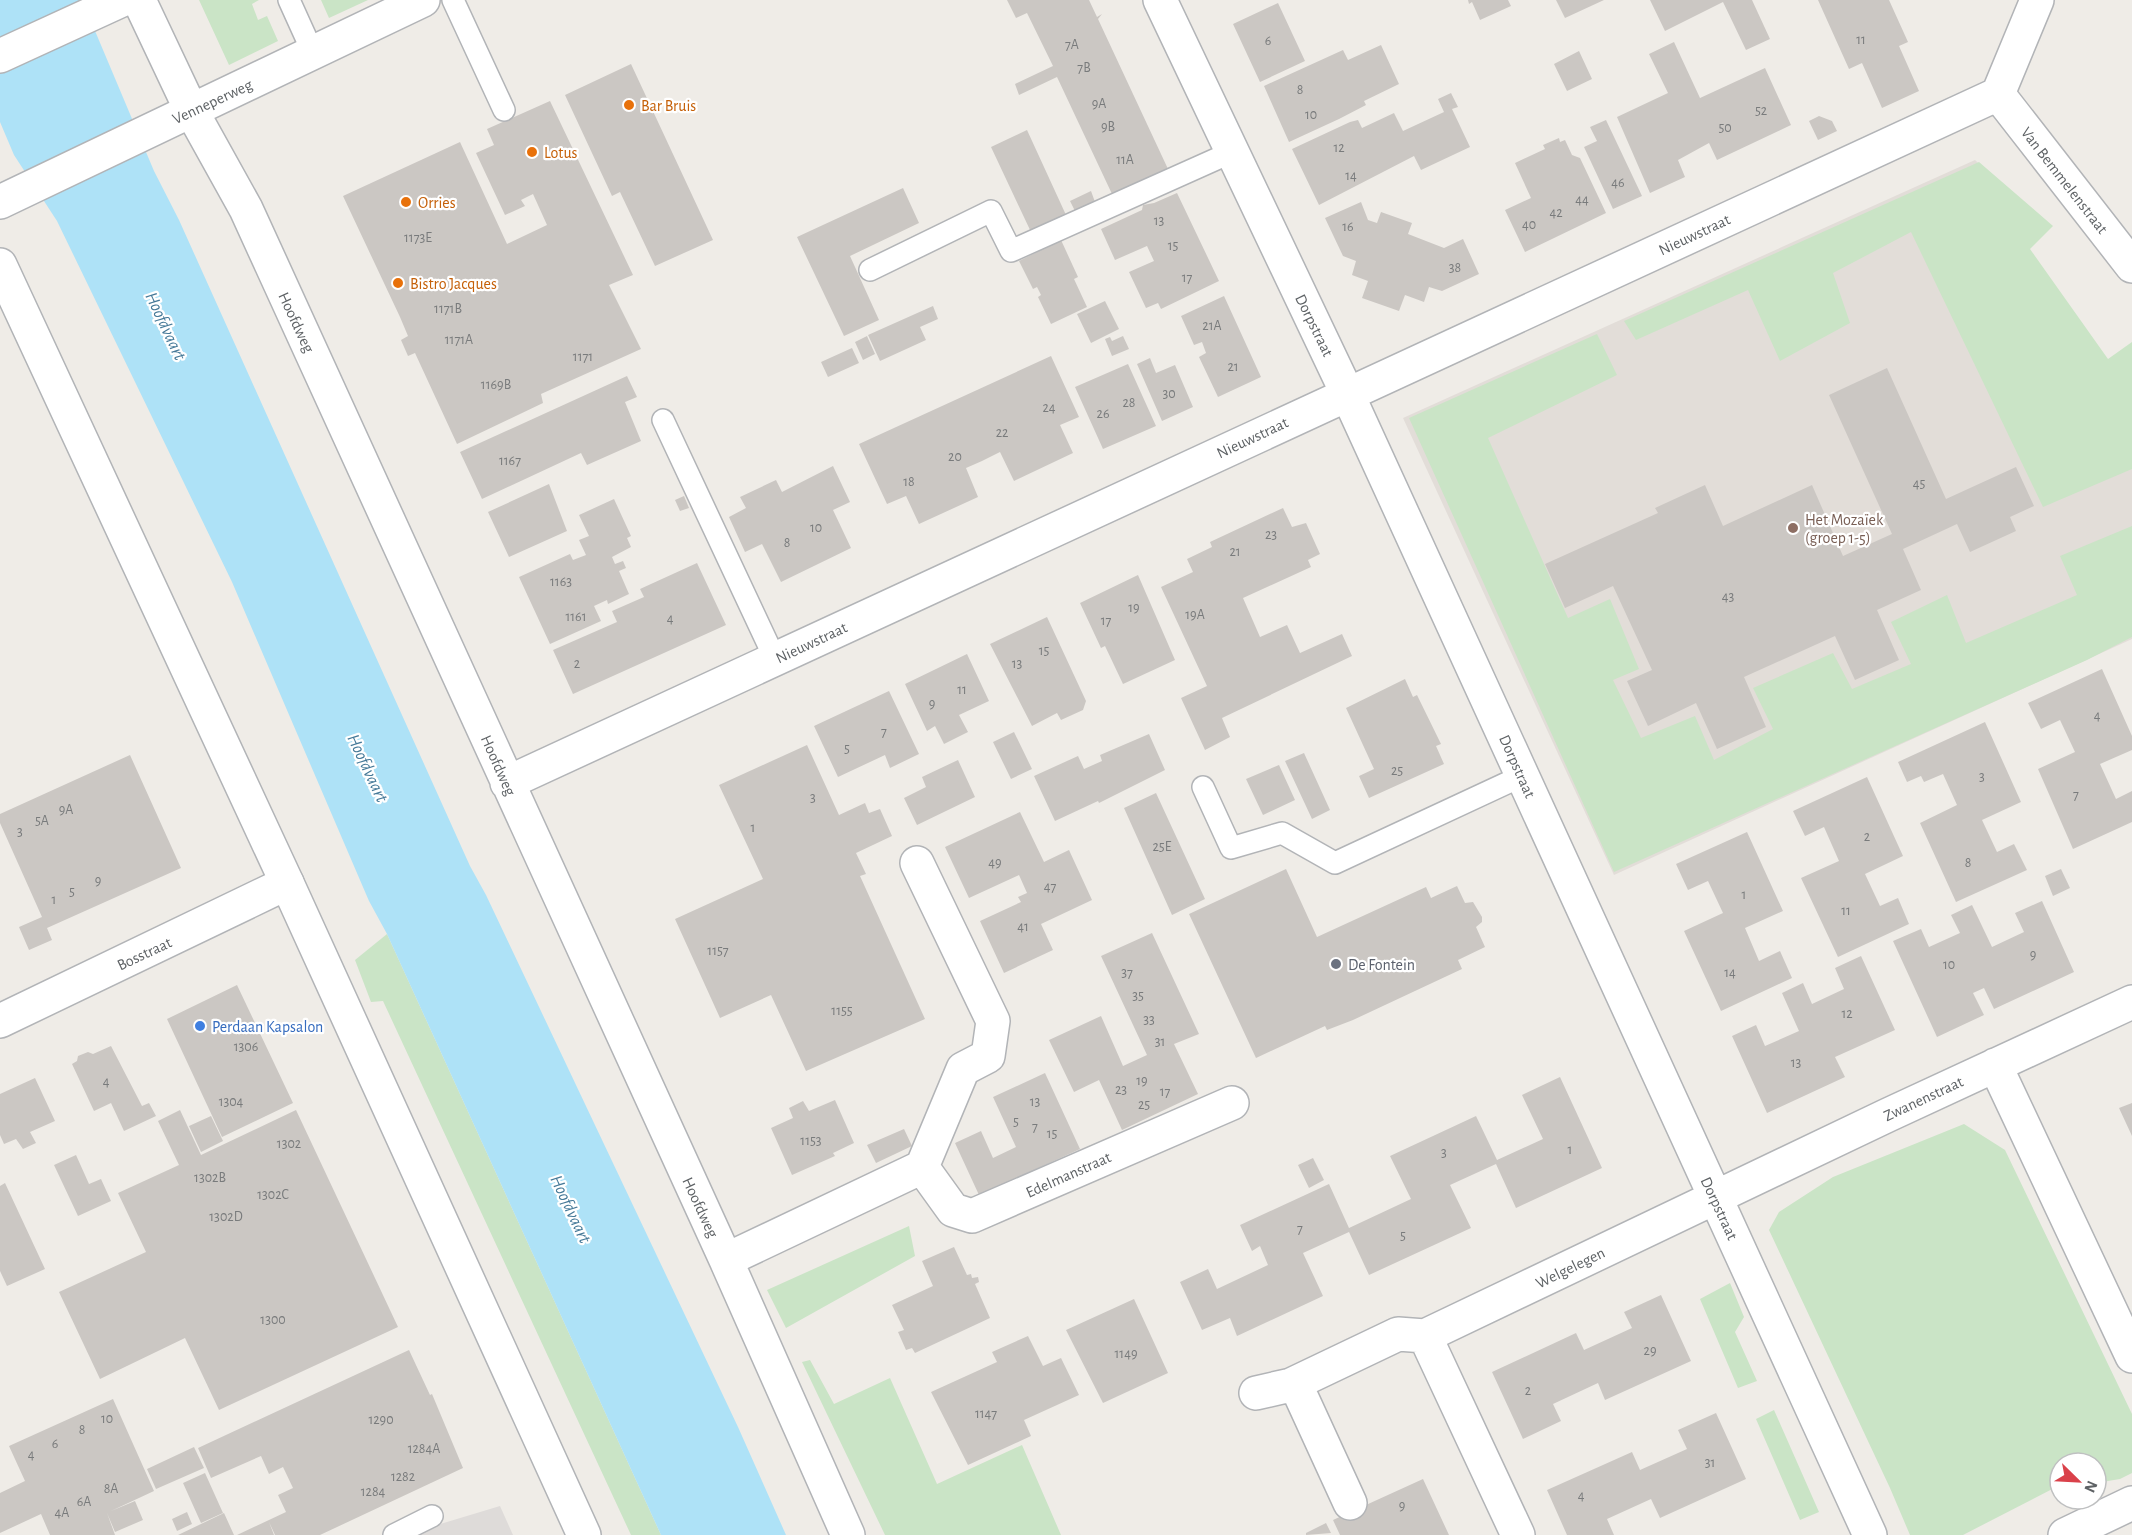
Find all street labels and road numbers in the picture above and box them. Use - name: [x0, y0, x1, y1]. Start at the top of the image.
- street label: Venneperweg: [170, 76, 255, 127]
- street label: Van Bemmelenstraat: [2018, 124, 2111, 237]
- street label: Nieuwstraat: [1656, 211, 1733, 258]
- street label: Hoofdweg: [275, 290, 317, 355]
- street label: Dorpstraat: [1292, 292, 1336, 359]
- street label: Nieuwstraat: [1214, 414, 1291, 461]
- street label: Nieuwstraat: [773, 619, 850, 666]
- street label: Dorpstraat: [1496, 732, 1538, 800]
- street label: Hoofdweg: [478, 733, 519, 798]
- street label: Bosstraat: [115, 934, 174, 973]
- street label: Zwanenstraat: [1881, 1074, 1966, 1124]
- street label: Edelmanstraat: [1024, 1149, 1113, 1201]
- street label: Hoofdweg: [679, 1175, 721, 1240]
- street label: Dorpstraat: [1698, 1175, 1741, 1242]
- street label: Welgelegen: [1533, 1244, 1608, 1291]

